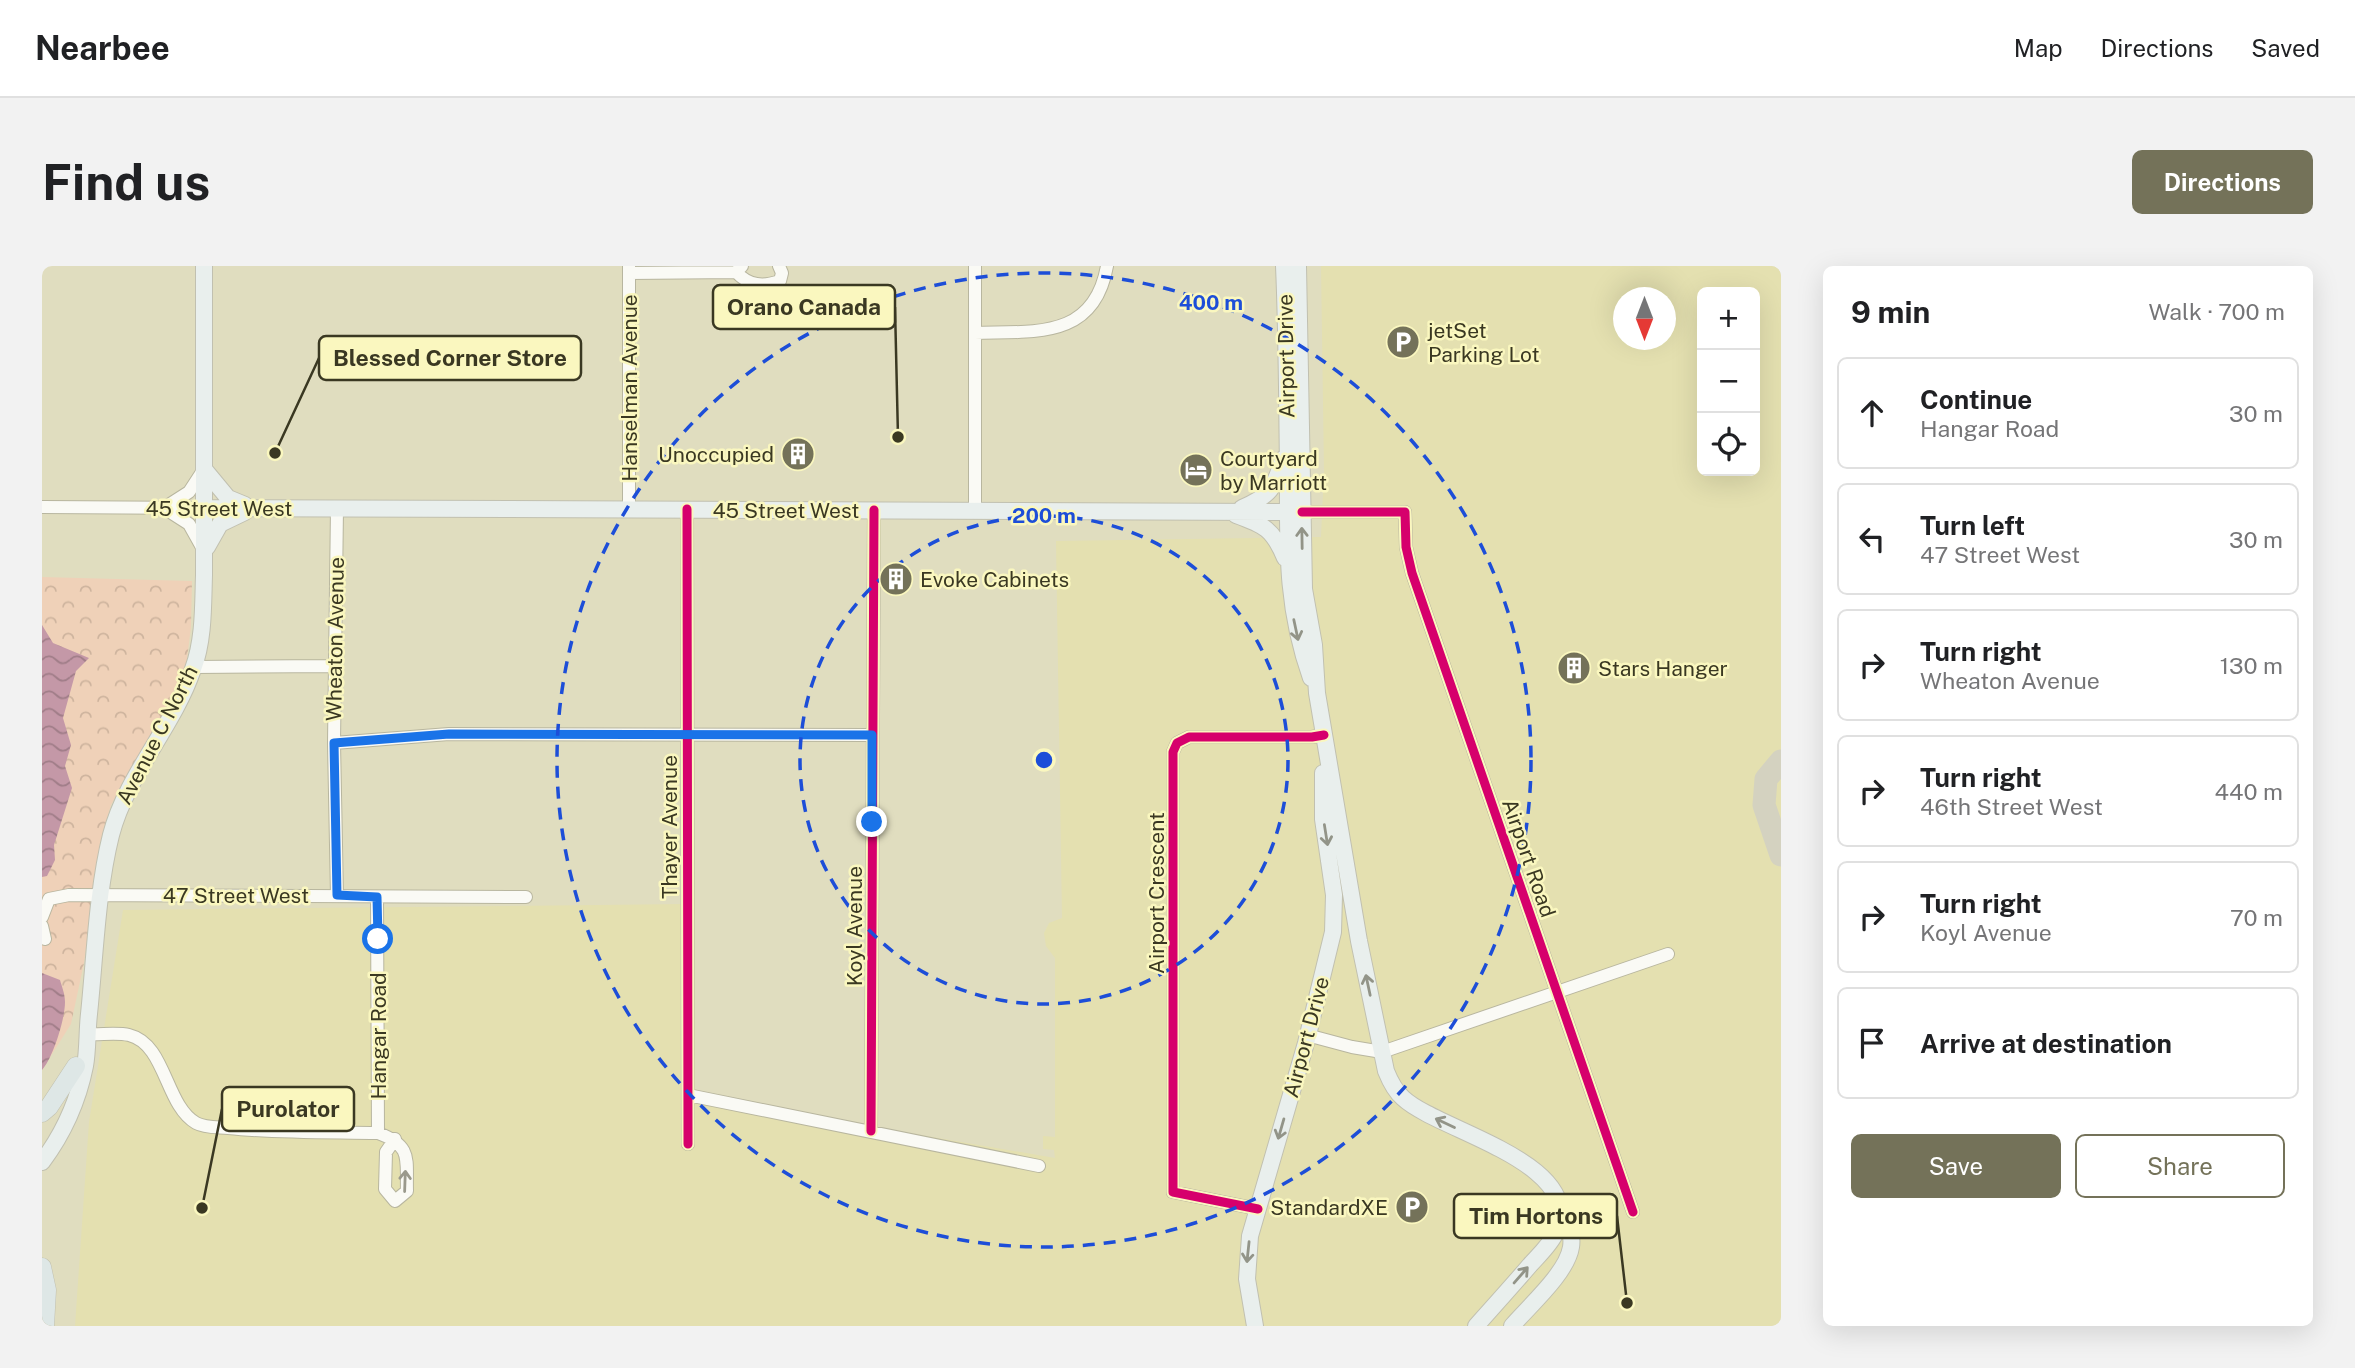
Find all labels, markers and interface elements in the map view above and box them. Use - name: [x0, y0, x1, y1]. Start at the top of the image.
- text: Nearbee: [35, 29, 170, 67]
- text: Map: [2014, 34, 2063, 62]
- text: Directions: [2101, 34, 2213, 62]
- text: Saved: [2251, 34, 2320, 62]
- button: Directions: [2132, 150, 2313, 214]
- text: Find us: [42, 153, 210, 211]
- callout: Orano Canada: [713, 285, 895, 329]
- north arrow: [1613, 287, 1676, 350]
- map controls: [1697, 287, 1760, 476]
- button: +: [1697, 287, 1760, 350]
- text: 400 m: [1179, 290, 1243, 315]
- text: Orano Canada: [727, 293, 881, 320]
- street label: Hanselman Avenue: [617, 294, 642, 482]
- street label: Airport Drive: [1272, 294, 1300, 418]
- text: 9 min: [1851, 294, 1930, 330]
- text: Walk · 700 m: [2148, 298, 2285, 325]
- place label: jetSet Parking Lot: [1427, 318, 1540, 367]
- parking icon: jetSet Parking Lot: [1384, 323, 1422, 361]
- callout: Blessed Corner Store: [319, 336, 581, 380]
- text: Blessed Corner Store: [333, 344, 567, 371]
- button: −: [1697, 350, 1760, 413]
- text: Continue: [1920, 384, 2032, 415]
- icon: ahead: [1853, 394, 1891, 432]
- text: 30 m: [2229, 400, 2283, 427]
- button: locate: [1697, 413, 1760, 476]
- text: Hangar Road: [1920, 415, 2059, 442]
- building icon: Unoccupied: [779, 435, 817, 473]
- place label: Unoccupied: [658, 442, 774, 467]
- place label: Courtyard by Marriott: [1220, 446, 1327, 495]
- hotel icon: Courtyard by Marriott: [1177, 451, 1215, 489]
- street label: 45 Street West: [146, 496, 293, 521]
- street label: 45 Street West: [713, 498, 860, 523]
- text: 200 m: [1012, 503, 1076, 528]
- text: Turn left: [1920, 510, 2025, 541]
- icon: left: [1853, 520, 1891, 558]
- one-way arrow: [1295, 526, 1309, 549]
- text: 30 m: [2229, 526, 2283, 553]
- text: 47 Street West: [1920, 541, 2080, 568]
- street label: Wheaton Avenue: [321, 557, 349, 721]
- building icon: Evoke Cabinets: [877, 560, 915, 598]
- place label: Evoke Cabinets: [920, 567, 1069, 592]
- one-way arrow: [1290, 618, 1304, 641]
- text: Turn right: [1920, 636, 2042, 667]
- icon: right: [1853, 646, 1891, 684]
- building icon: Stars Hanger: [1555, 649, 1593, 687]
- text: 130 m: [2220, 652, 2283, 679]
- place label: Stars Hanger: [1598, 656, 1728, 681]
- street label: Avenue C North: [111, 661, 203, 809]
- text: Wheaton Avenue: [1920, 667, 2100, 694]
- centre of rings: [1032, 748, 1056, 772]
- street label: Thayer Avenue: [657, 755, 682, 899]
- text: Turn right: [1920, 762, 2042, 793]
- icon: right: [1853, 772, 1891, 810]
- text: 440 m: [2215, 778, 2283, 805]
- text: 46th Street West: [1920, 793, 2103, 820]
- street label: Airport Road: [1497, 795, 1561, 921]
- route end: [856, 806, 887, 837]
- street label: Airport Crescent: [1144, 812, 1169, 974]
- one-way arrow: [1320, 824, 1333, 846]
- street label: Koyl Avenue: [842, 866, 867, 986]
- street label: 47 Street West: [163, 883, 309, 908]
- text: Turn right: [1920, 888, 2042, 919]
- icon: right: [1853, 898, 1891, 936]
- text: 70 m: [2230, 904, 2283, 931]
- text: Koyl Avenue: [1920, 919, 2052, 946]
- route start: [362, 923, 393, 954]
- street label: Hangar Road: [366, 972, 391, 1100]
- street label: Airport Drive: [1278, 974, 1334, 1100]
- one-way arrow: [1360, 974, 1374, 997]
- icon: arrive: [1853, 1024, 1891, 1062]
- text: Arrive at destination: [1920, 1028, 2172, 1059]
- callout: Purolator: [222, 1087, 354, 1131]
- text: Purolator: [236, 1095, 340, 1122]
- one-way arrow: [1435, 1116, 1456, 1129]
- one-way arrow: [1273, 1118, 1286, 1140]
- button: Save: [1851, 1134, 2061, 1198]
- button: Share: [2075, 1134, 2285, 1198]
- one-way arrow: [399, 1170, 412, 1193]
- parking icon: StandardXE: [1393, 1188, 1431, 1226]
- callout: Tim Hortons: [1454, 1194, 1617, 1238]
- place label: StandardXE: [1270, 1195, 1388, 1220]
- text: Tim Hortons: [1469, 1202, 1603, 1229]
- one-way arrow: [1241, 1240, 1254, 1263]
- one-way arrow: [1513, 1266, 1529, 1284]

